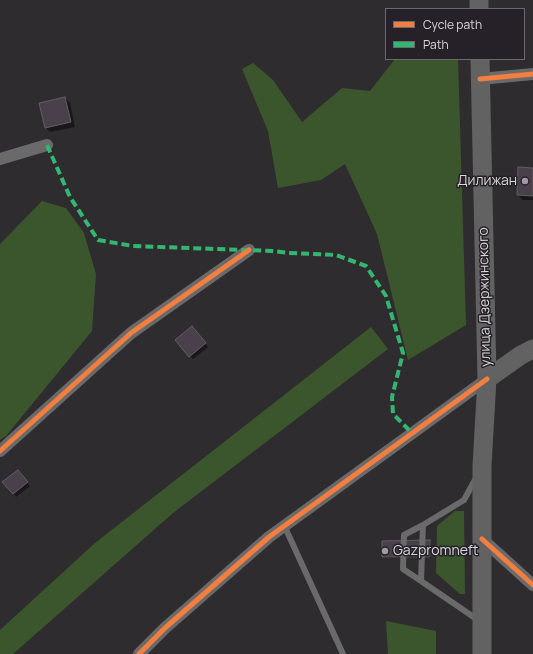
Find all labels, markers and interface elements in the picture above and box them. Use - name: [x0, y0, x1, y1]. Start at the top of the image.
- legend: [385, 8, 525, 60]
- text: Cycle path: [423, 16, 482, 33]
- text: Path: [423, 36, 449, 53]
- place label: Дилижан: [457, 173, 517, 189]
- marker: Дилижан: [520, 176, 530, 186]
- street label: улица Дзержинского: [475, 227, 495, 367]
- place label: Gazpromneft: [393, 543, 478, 559]
- marker: Gazpromneft: [380, 546, 390, 556]

